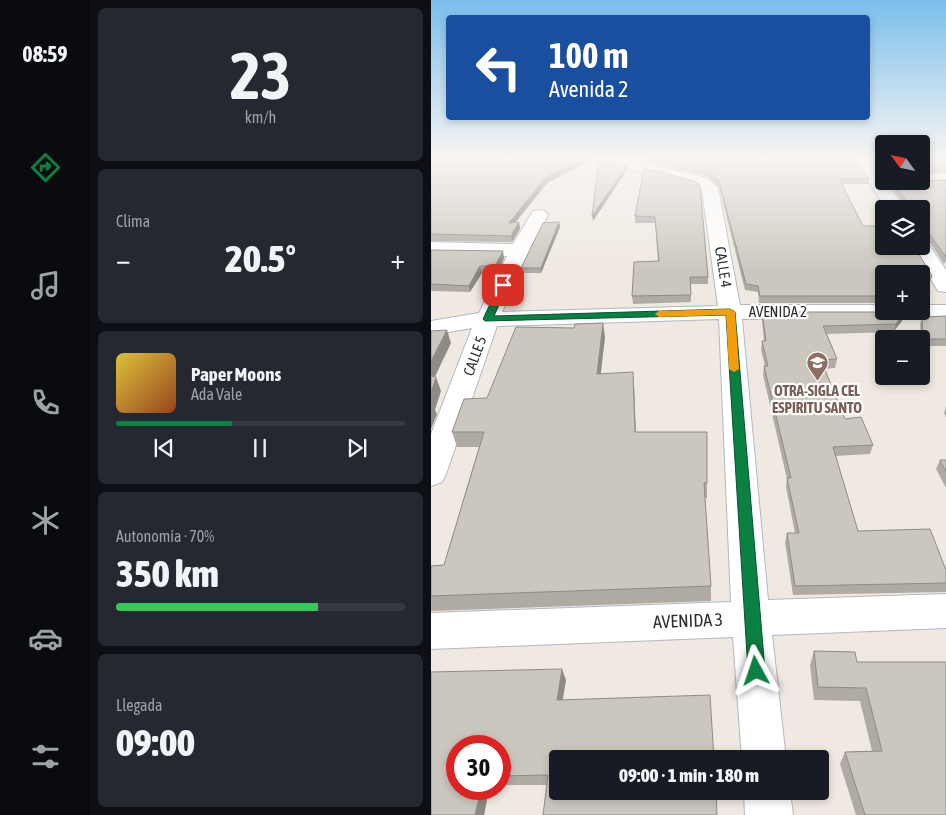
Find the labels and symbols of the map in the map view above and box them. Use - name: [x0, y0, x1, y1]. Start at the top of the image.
- north arrow: [875, 135, 930, 190]
- street label: CALLE 4: [712, 245, 735, 289]
- pin: [482, 264, 524, 306]
- street label: AVENIDA 2: [749, 303, 807, 320]
- street label: CALLE 5: [459, 334, 490, 378]
- school or university icon: OTRA-SIGLA CEL ESPIRITU SANTO: [805, 350, 829, 381]
- place label: OTRA-SIGLA CEL ESPIRITU SANTO: [772, 382, 862, 416]
- street label: AVENIDA 3: [653, 609, 723, 632]
- position arrow: [729, 644, 781, 696]
- speed limit sign: 30: [446, 735, 511, 800]

